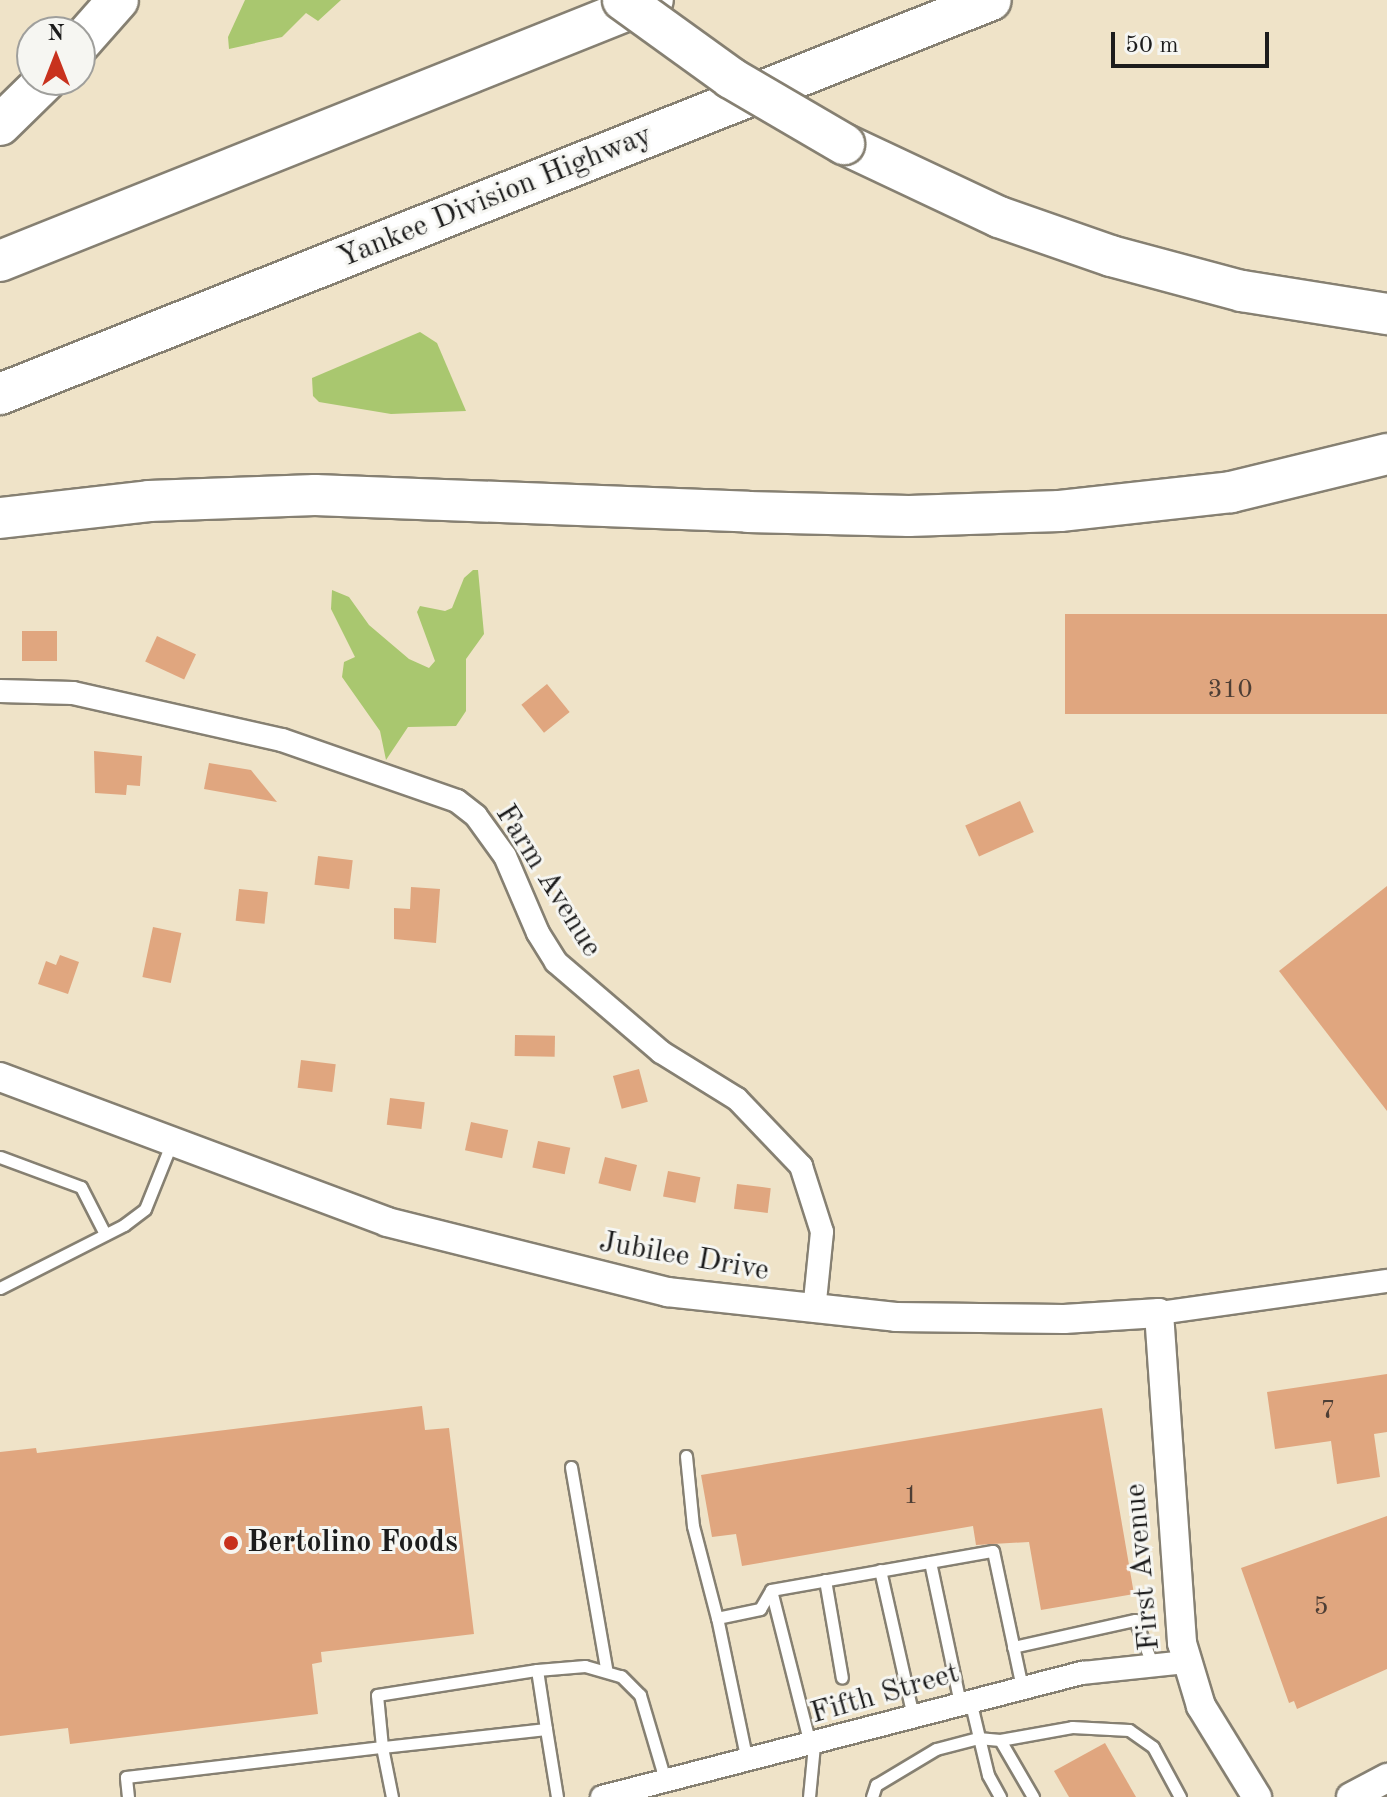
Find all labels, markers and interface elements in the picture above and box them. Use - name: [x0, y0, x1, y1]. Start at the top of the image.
- north arrow: [16, 16, 96, 96]
- scale bar: [1115, 16, 1273, 66]
- text: N: [48, 23, 64, 45]
- text: 50 m: [1125, 34, 1179, 58]
- street label: Yankee Division Highway: [333, 117, 657, 277]
- house number: 310: [1207, 675, 1253, 707]
- street label: Farm Avenue: [487, 798, 609, 964]
- street label: Jubilee Drive: [596, 1224, 772, 1290]
- house number: 7: [1320, 1396, 1336, 1428]
- house number: 1: [903, 1481, 919, 1513]
- street label: First Avenue: [1118, 1482, 1168, 1652]
- place label: Bertolino Foods: [247, 1525, 458, 1561]
- marker: Bertolino Foods: [222, 1534, 240, 1552]
- house number: 5: [1313, 1592, 1329, 1624]
- street label: Fifth Street: [807, 1656, 963, 1732]

